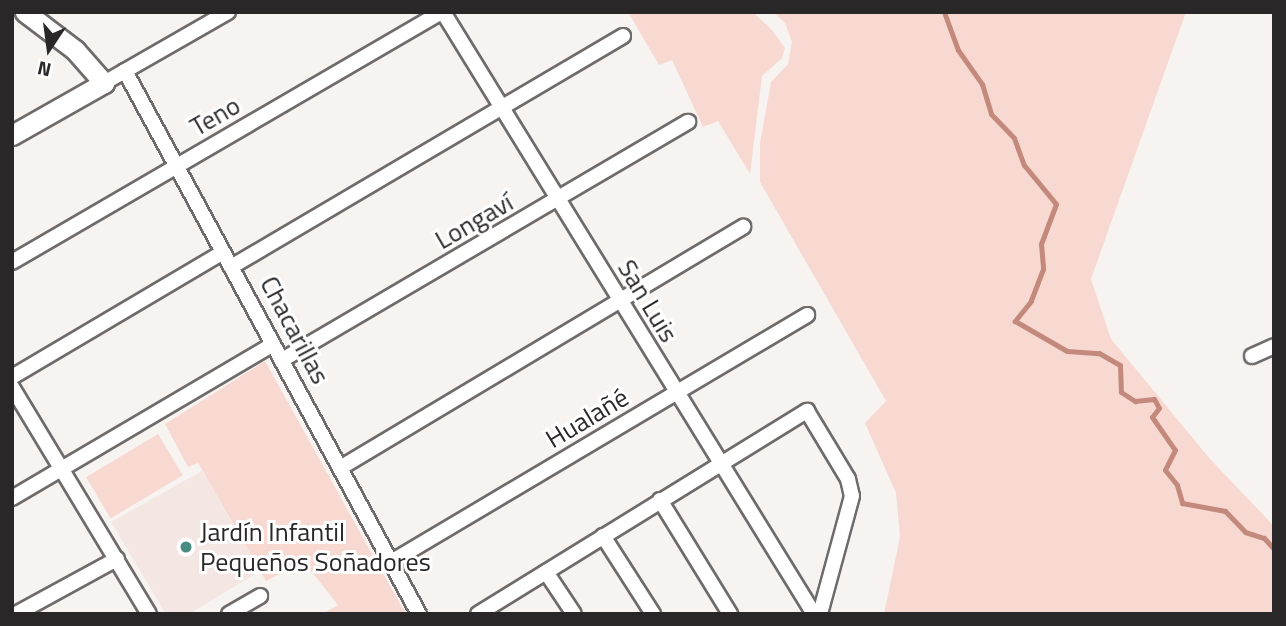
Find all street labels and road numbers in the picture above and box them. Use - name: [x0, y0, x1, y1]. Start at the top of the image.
- street label: Teno: [185, 89, 245, 143]
- street label: Longaví: [430, 186, 518, 256]
- street label: San Luis: [611, 254, 685, 348]
- street label: Chacarillas: [254, 271, 336, 389]
- street label: Hualañé: [540, 381, 634, 455]

